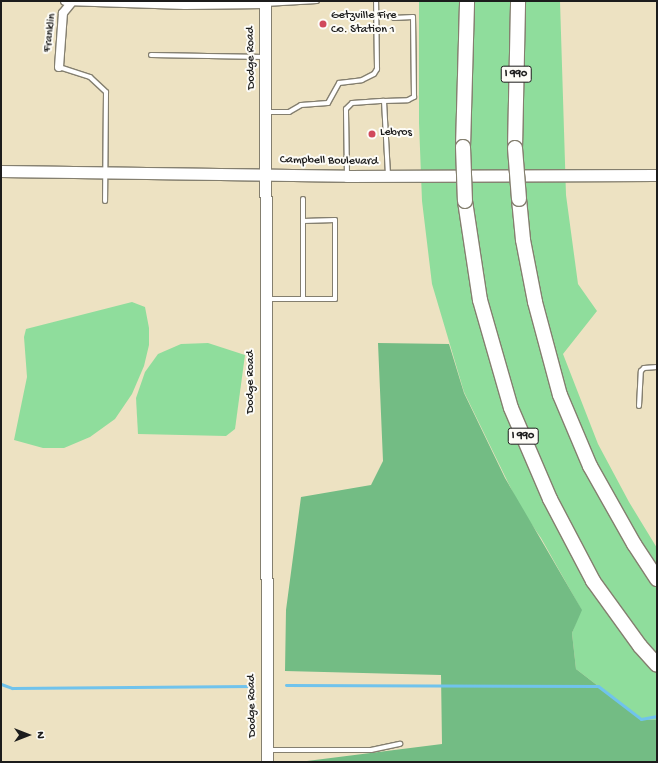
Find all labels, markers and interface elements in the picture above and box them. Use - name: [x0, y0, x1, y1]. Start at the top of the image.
- place label: Getzville Fire Co. Station 1: [331, 10, 396, 38]
- street label: Franklin: [41, 13, 61, 53]
- marker: Getzville Fire Co. Station 1: [318, 19, 328, 29]
- street label: Dodge Road: [244, 26, 260, 90]
- road number: I 990: [500, 65, 532, 83]
- place label: Lebros: [380, 127, 412, 141]
- marker: Lebros: [367, 129, 377, 139]
- street label: Campbell Boulevard: [280, 154, 378, 170]
- street label: Dodge Road: [245, 350, 259, 414]
- road number: I 990: [507, 427, 539, 445]
- street label: Dodge Road: [245, 674, 261, 738]
- north arrow: [8, 715, 48, 755]
- text: N: [34, 731, 46, 739]

